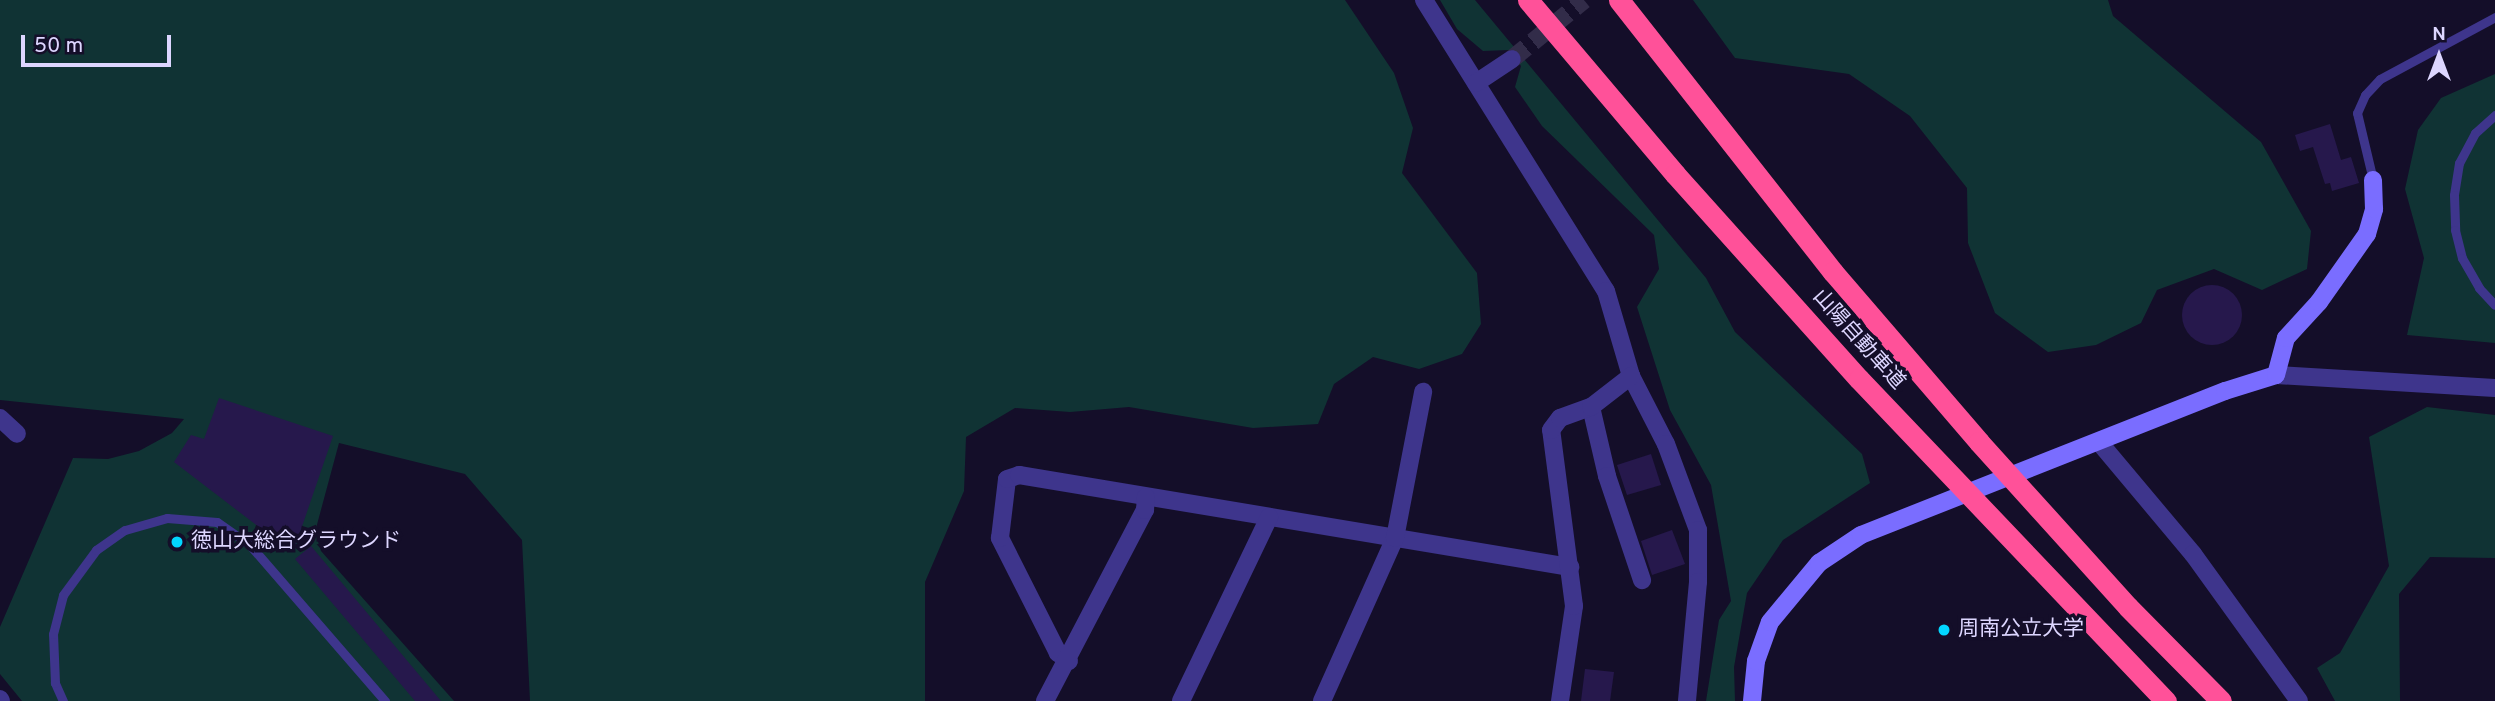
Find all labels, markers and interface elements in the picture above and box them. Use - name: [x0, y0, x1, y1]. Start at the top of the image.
- scale bar: [24, 21, 175, 65]
- north arrow: [2404, 21, 2474, 91]
- text: N: [2432, 23, 2446, 47]
- text: 50 m: [34, 33, 83, 60]
- street label: 山陽自動車道: [1806, 285, 1910, 395]
- place label: 徳山大総合グラウンド: [191, 529, 401, 555]
- marker: 徳山大総合グラウンド: [169, 534, 185, 550]
- place label: 周南公立大学: [1958, 617, 2084, 643]
- marker: 周南公立大学: [1936, 622, 1952, 638]

